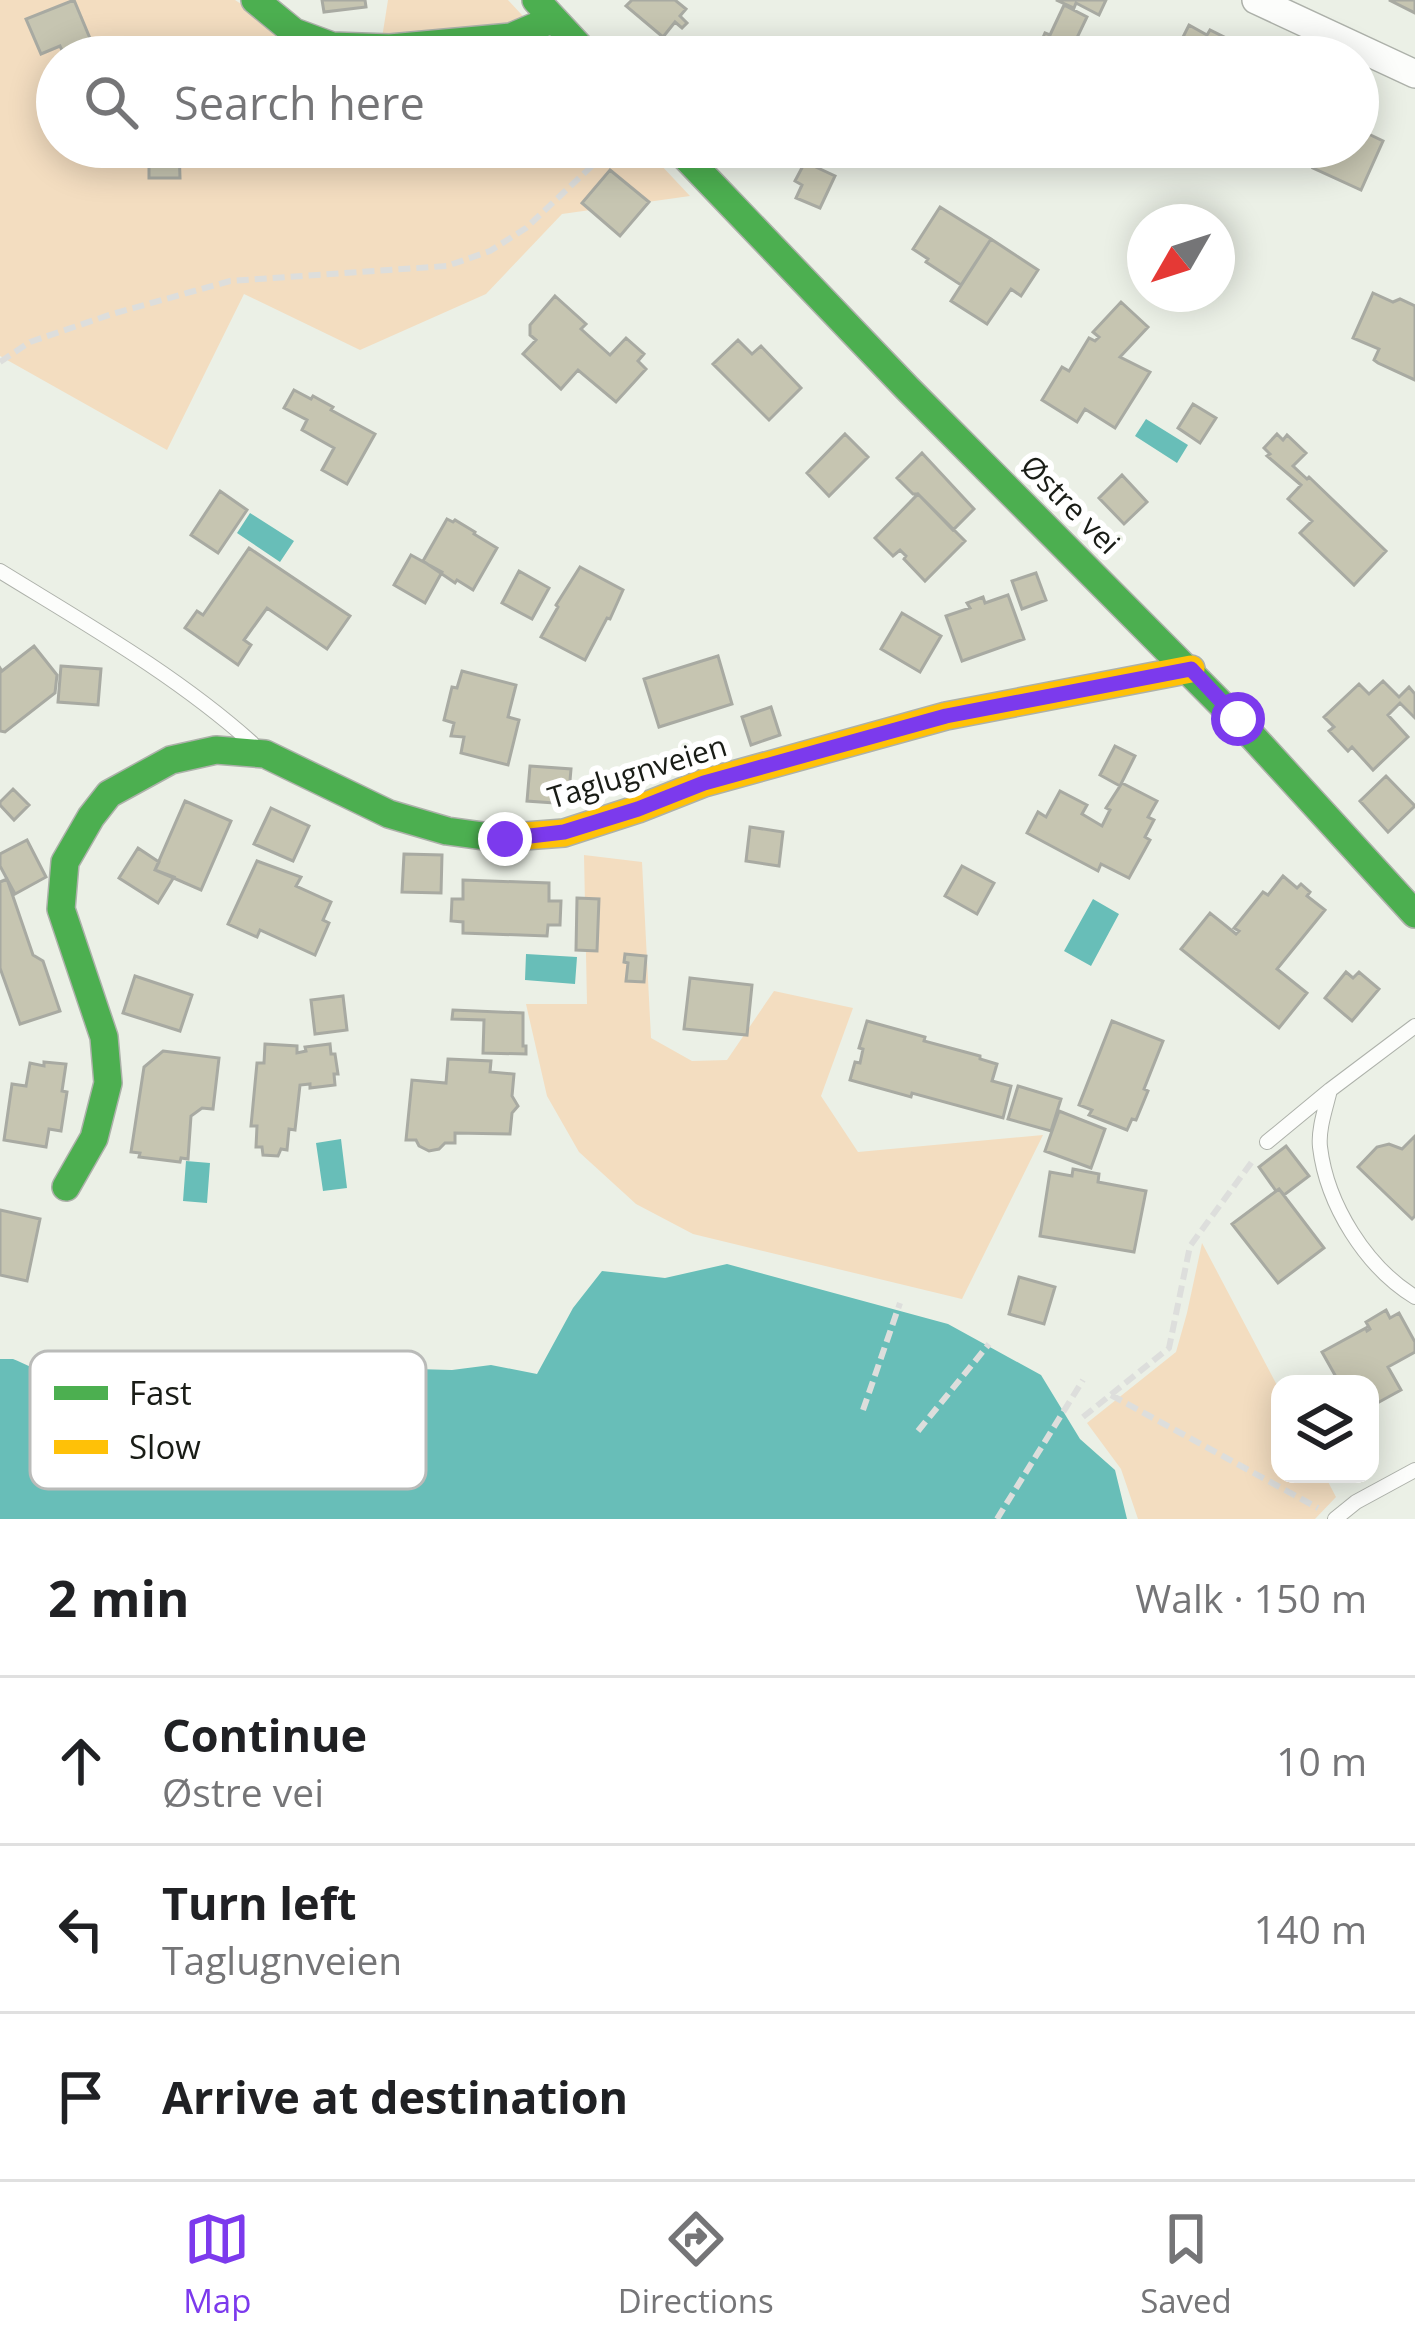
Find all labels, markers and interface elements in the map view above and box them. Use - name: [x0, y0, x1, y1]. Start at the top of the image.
- search box: [36, 36, 1379, 168]
- icon: search: [78, 69, 144, 135]
- text: Search here: [174, 72, 425, 133]
- north arrow: [1127, 204, 1235, 312]
- street label: Østre vei: [1012, 445, 1130, 563]
- route start: [1211, 692, 1265, 746]
- street label: Taglugnveien: [543, 724, 731, 818]
- route end: [478, 812, 532, 866]
- legend: [30, 1351, 426, 1489]
- text: Fast: [129, 1370, 192, 1415]
- map controls: [1271, 1375, 1379, 1483]
- button: layers: [1271, 1375, 1379, 1483]
- text: Slow: [129, 1424, 201, 1469]
- text: 2 min: [48, 1562, 190, 1632]
- text: Walk · 150 m: [1135, 1571, 1367, 1624]
- text: Continue: [162, 1704, 367, 1765]
- icon: ahead: [48, 1728, 114, 1794]
- text: 10 m: [1276, 1734, 1367, 1787]
- text: Østre vei: [162, 1765, 324, 1818]
- text: Turn left: [162, 1872, 357, 1933]
- icon: left: [48, 1896, 114, 1962]
- text: 140 m: [1254, 1902, 1367, 1955]
- text: Taglugnveien: [162, 1933, 402, 1986]
- icon: arrive: [48, 2064, 114, 2130]
- text: Arrive at destination: [162, 2066, 628, 2127]
- tab: Map: [183, 2206, 251, 2323]
- tab: Directions: [618, 2206, 774, 2323]
- tab: Saved: [1140, 2206, 1232, 2323]

